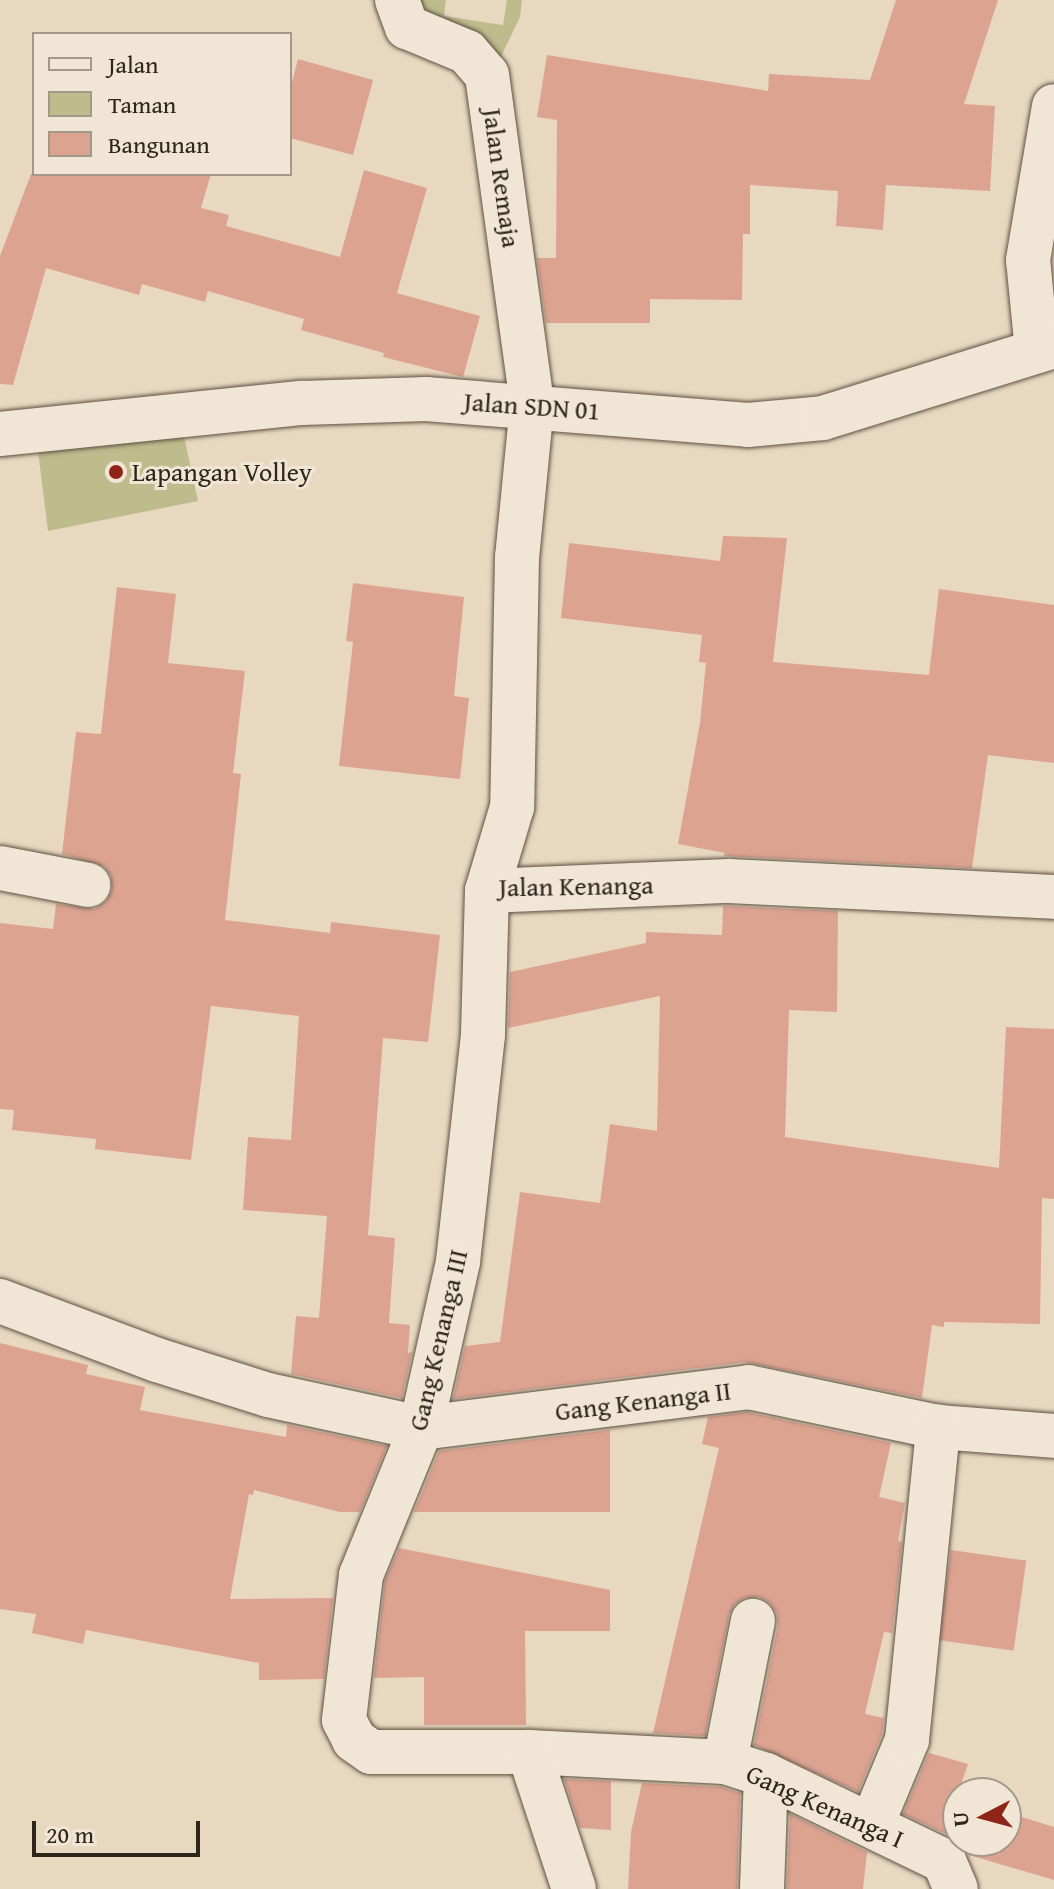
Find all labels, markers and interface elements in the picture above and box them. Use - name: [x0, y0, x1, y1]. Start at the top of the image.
- legend: [32, 32, 292, 176]
- text: Jalan: [108, 47, 158, 82]
- text: Taman: [108, 87, 176, 122]
- street label: Jalan Remaja: [477, 106, 527, 250]
- text: Bangunan: [108, 127, 210, 162]
- street label: Jalan SDN 01: [463, 386, 601, 426]
- place label: Lapangan Volley: [132, 456, 312, 488]
- marker: Lapangan Volley: [107, 463, 125, 481]
- street label: Jalan Kenanga: [498, 869, 654, 903]
- street label: Gang Kenanga III: [402, 1246, 474, 1434]
- street label: Gang Kenanga II: [553, 1375, 733, 1427]
- street label: Gang Kenanga I: [742, 1757, 908, 1855]
- north arrow: [942, 1777, 1022, 1857]
- scale bar: [36, 1805, 204, 1855]
- text: U: [943, 1810, 977, 1828]
- text: 20 m: [46, 1817, 94, 1852]

